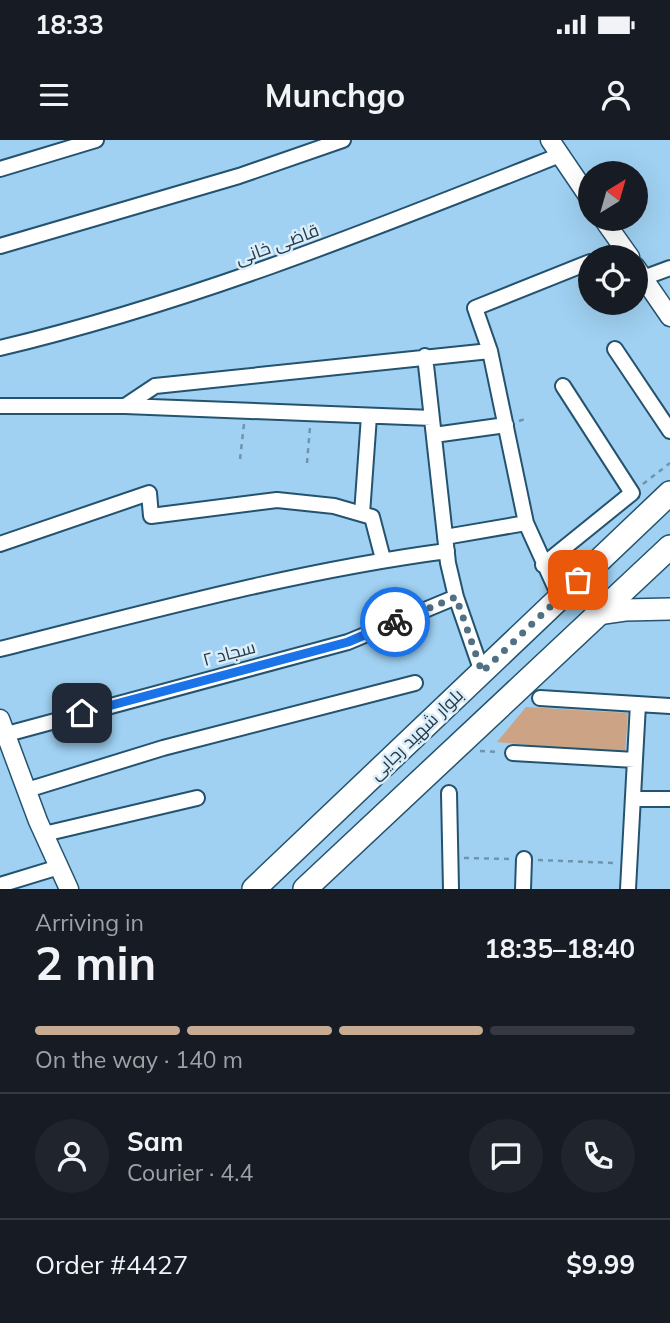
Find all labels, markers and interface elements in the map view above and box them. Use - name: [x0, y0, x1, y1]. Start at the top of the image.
- text: 18:33: [35, 8, 104, 41]
- text: Munchgo: [265, 75, 405, 115]
- icon: menu: [35, 76, 73, 114]
- icon: person: [597, 76, 635, 114]
- north arrow: [578, 161, 648, 231]
- map controls: [578, 161, 648, 315]
- street label: قاضی خانی: [232, 218, 322, 270]
- button: locate: [578, 245, 648, 315]
- pin: [548, 550, 608, 610]
- icon: bag: [559, 561, 597, 599]
- courier: [360, 587, 430, 657]
- icon: bike: [376, 603, 414, 641]
- street label: سجاد ۲: [200, 635, 258, 671]
- pin: [52, 683, 112, 743]
- street label: بلوار شهید رجایی: [364, 683, 468, 785]
- icon: home: [63, 694, 101, 732]
- text: Arriving in: [35, 908, 144, 937]
- text: 18:35–18:40: [484, 932, 635, 965]
- text: 2 min: [35, 934, 156, 992]
- text: On the way · 140 m: [35, 1045, 243, 1074]
- button: person: [35, 1119, 109, 1193]
- button: chat: [469, 1119, 543, 1193]
- button: phone: [561, 1119, 635, 1193]
- text: Sam: [127, 1125, 183, 1158]
- text: Courier · 4.4: [127, 1158, 253, 1187]
- text: Order #4427: [35, 1248, 188, 1281]
- text: $9.99: [566, 1248, 635, 1281]

